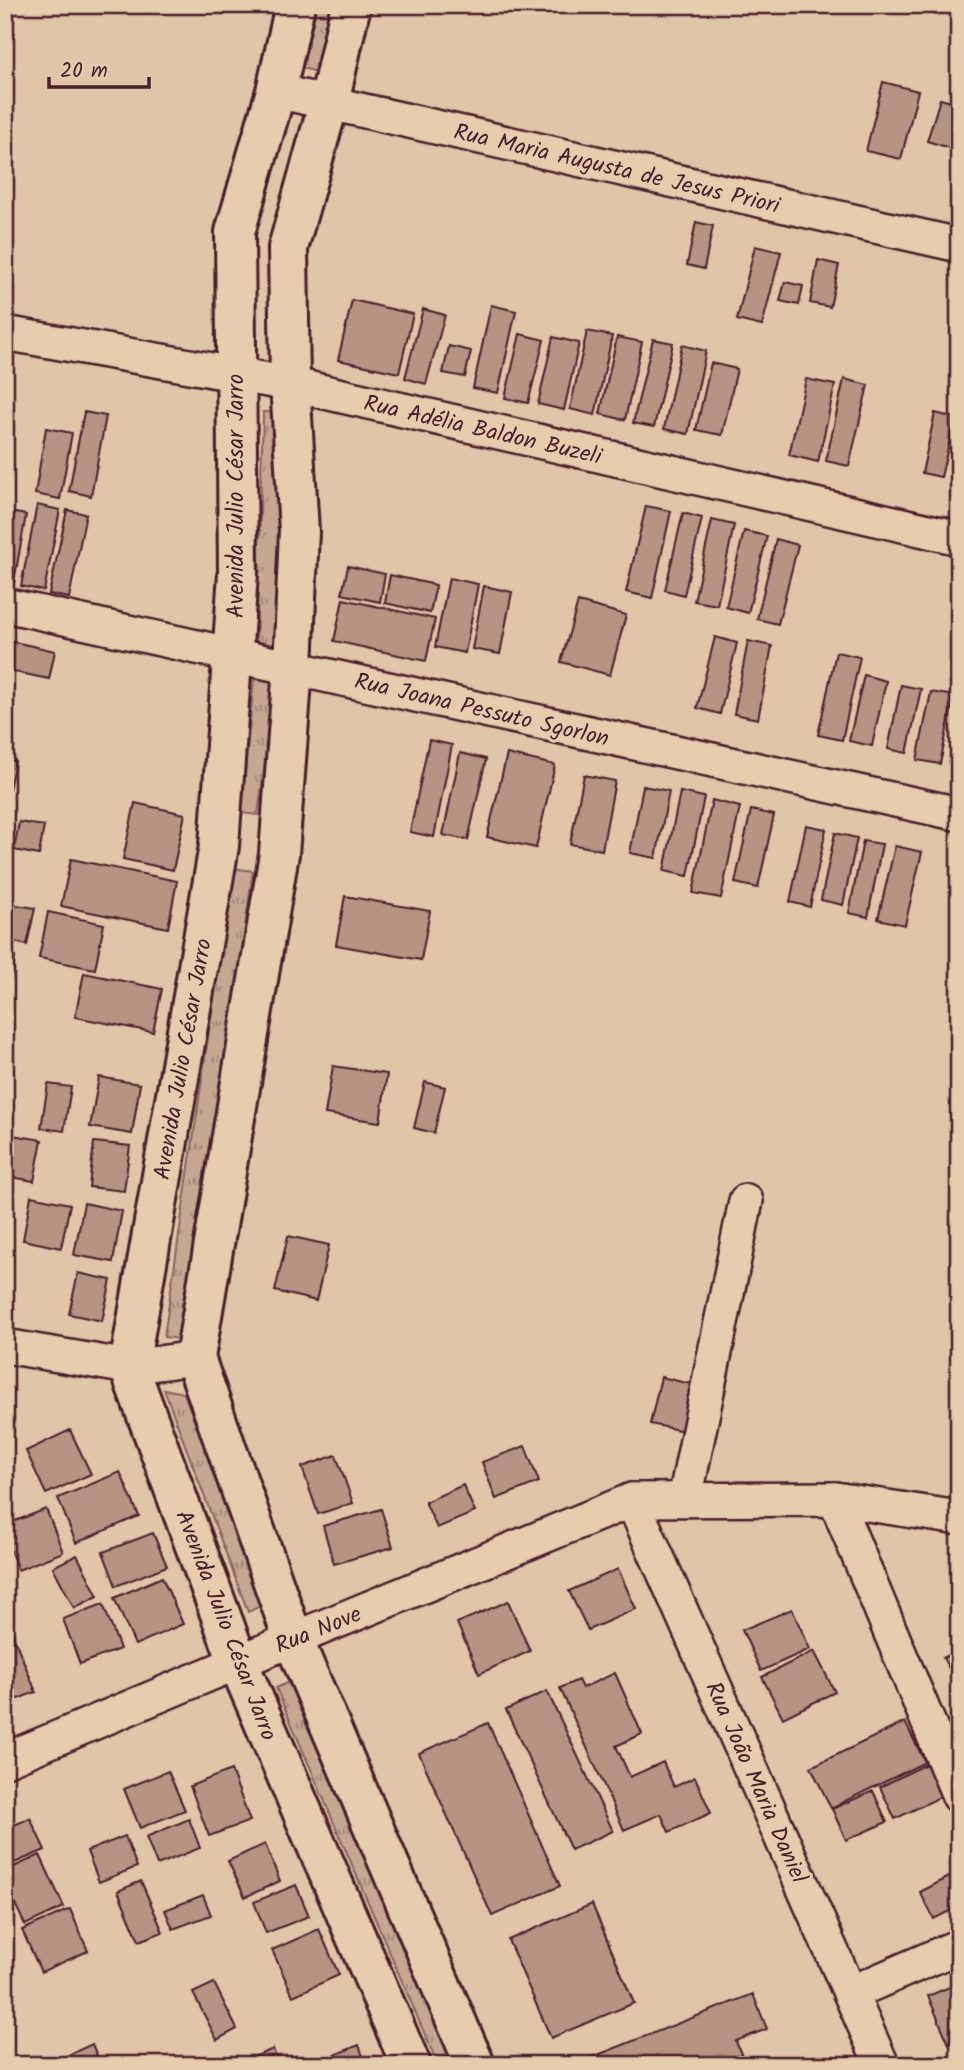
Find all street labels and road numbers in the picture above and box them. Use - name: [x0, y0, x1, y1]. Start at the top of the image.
- street label: Rua Maria Augusta de Jesus Priori: [450, 115, 785, 225]
- street label: Avenida Julio César Jarro: [219, 374, 255, 618]
- street label: Rua Adélia Baldon Buzeli: [360, 386, 606, 476]
- street label: Rua Joana Pessuto Sgorlon: [351, 664, 612, 758]
- street label: Avenida Julio César Jarro: [145, 936, 223, 1183]
- street label: Avenida Julio César Jarro: [165, 1505, 286, 1746]
- street label: Rua Nove: [270, 1597, 367, 1665]
- street label: Rua João Maria Daniel: [694, 1676, 816, 1890]

